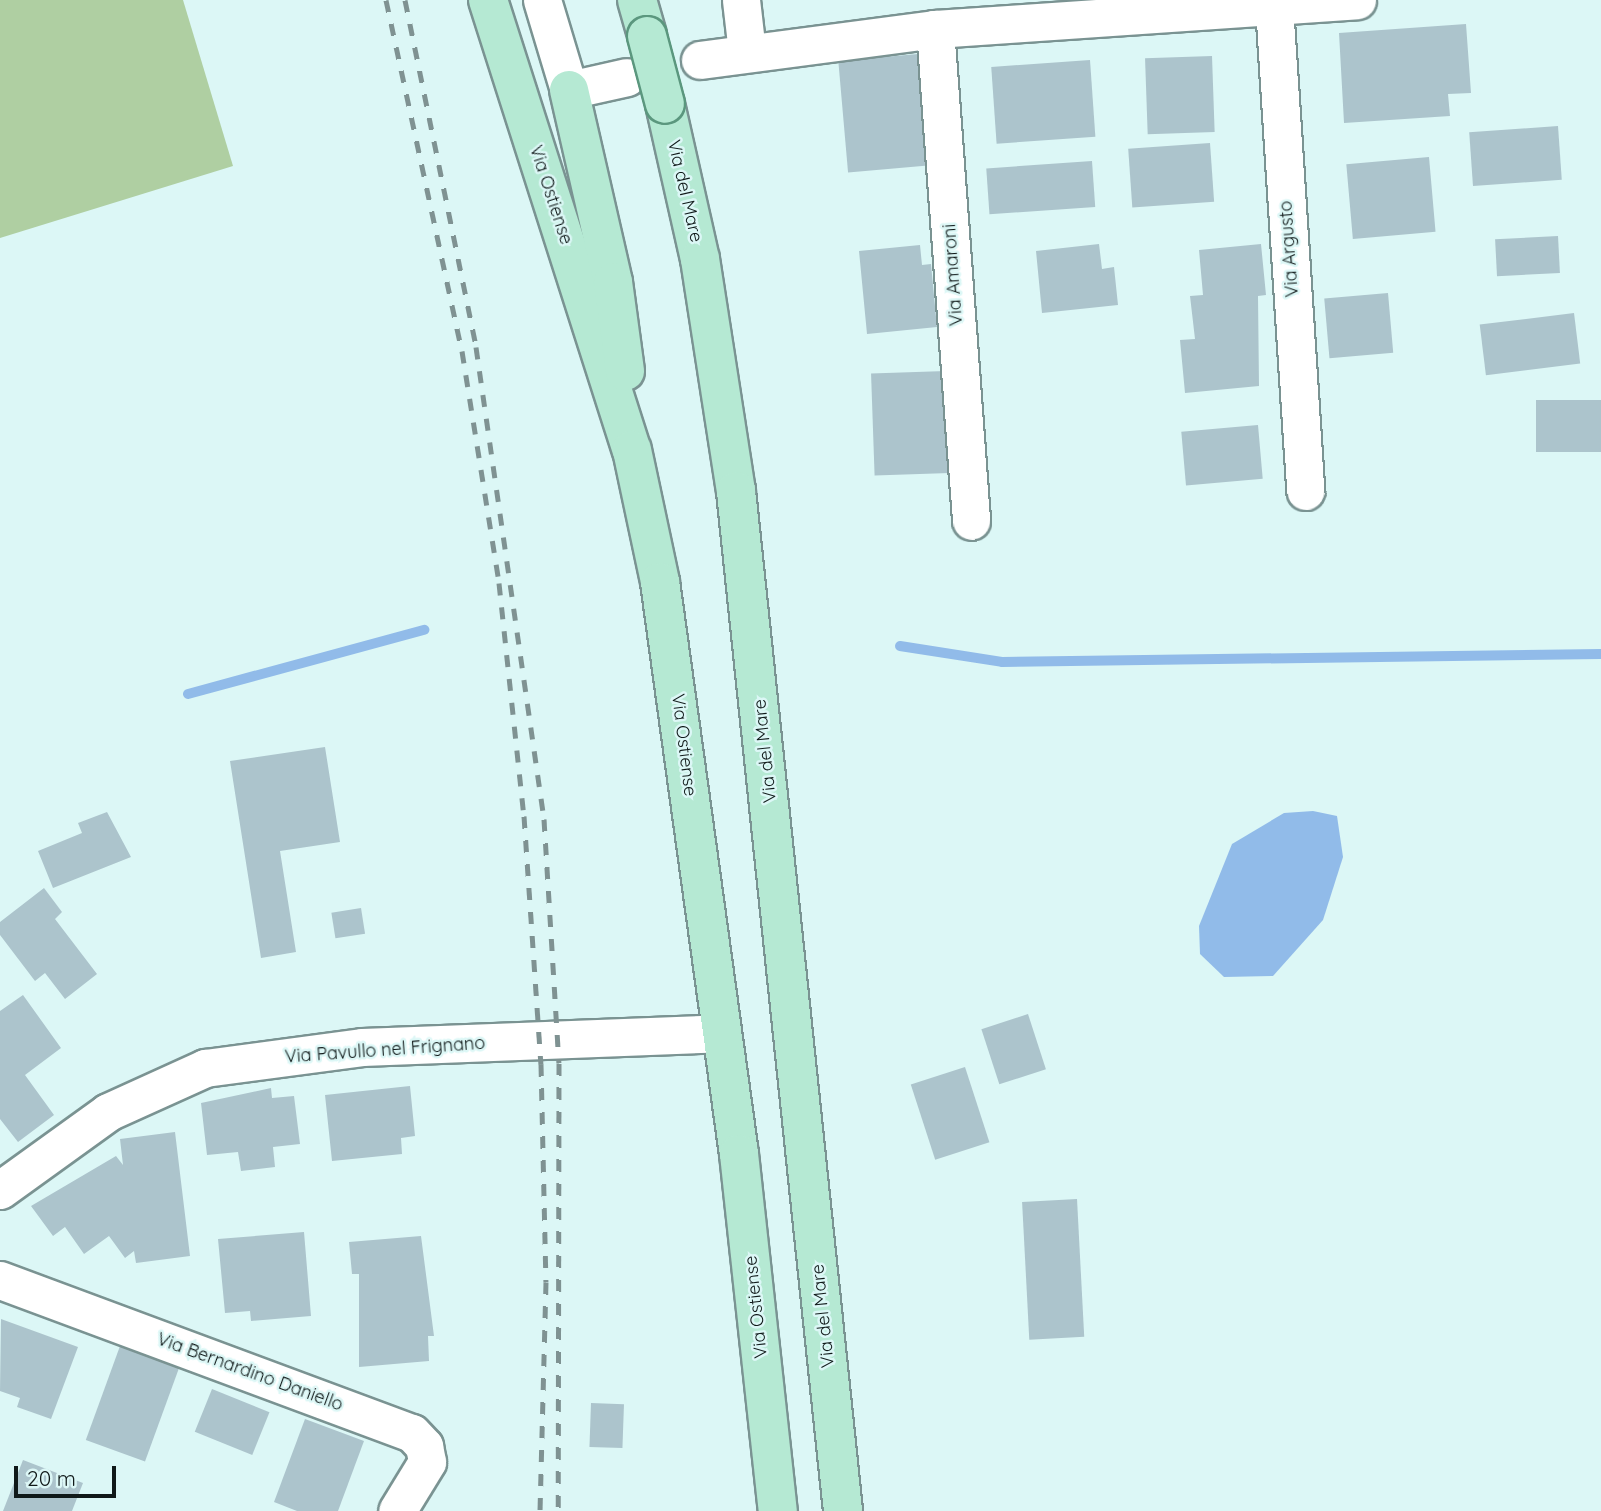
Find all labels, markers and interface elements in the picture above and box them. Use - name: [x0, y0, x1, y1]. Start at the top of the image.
- street label: Via del Mare: [663, 138, 707, 244]
- street label: Via Ostiense: [525, 143, 577, 247]
- street label: Via Argusto: [1275, 200, 1303, 298]
- street label: Via Amaroni: [939, 223, 967, 327]
- street label: Via Ostiense: [667, 693, 701, 797]
- street label: Via del Mare: [749, 698, 781, 804]
- street label: Via Pavullo nel Frignano: [284, 1032, 486, 1068]
- street label: Via Ostiense: [740, 1255, 772, 1359]
- street label: Via del Mare: [807, 1263, 839, 1369]
- street label: Via Bernardino Daniello: [154, 1328, 346, 1416]
- scale bar: [18, 1452, 119, 1496]
- text: 20 m: [27, 1465, 76, 1491]

